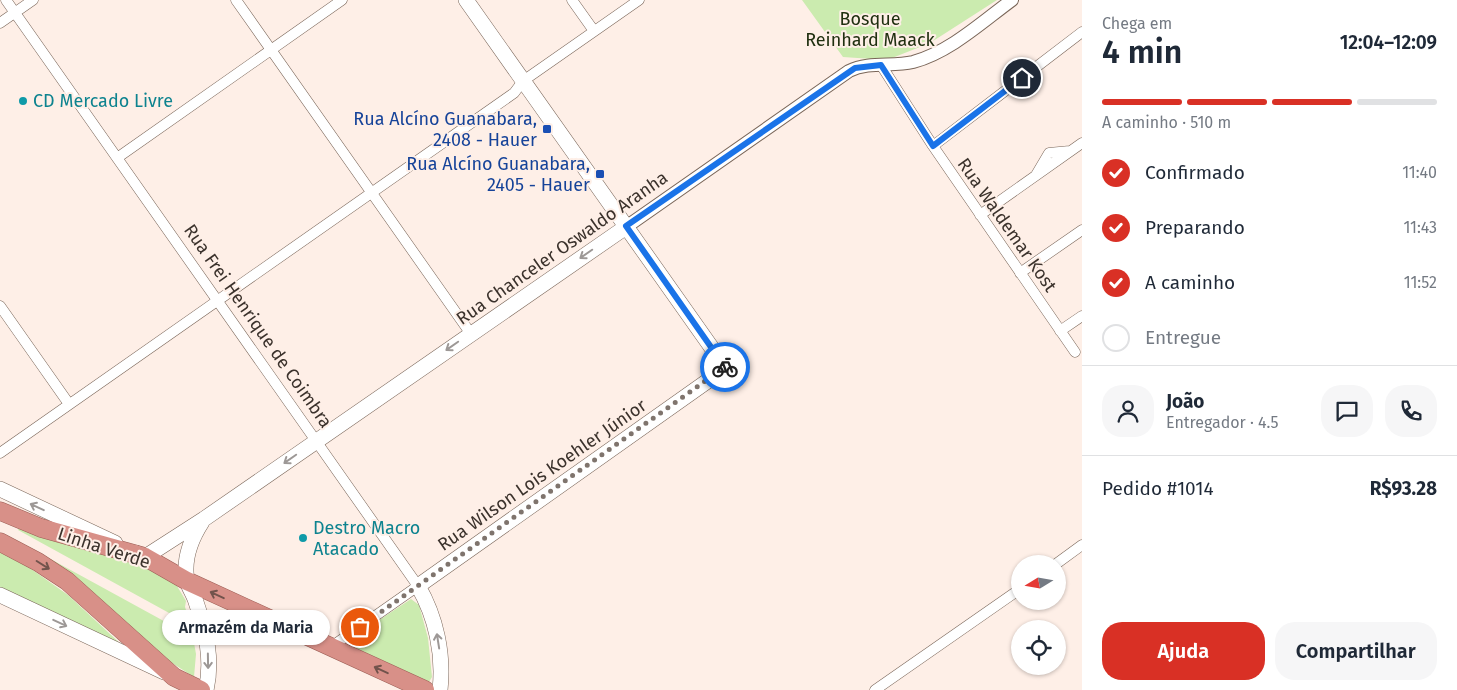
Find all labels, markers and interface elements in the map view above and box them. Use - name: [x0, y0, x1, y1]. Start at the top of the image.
- park label: Bosque Reinhard Maack: [805, 8, 936, 51]
- text: Chega em: [1102, 14, 1172, 33]
- text: 12:04–12:09: [1340, 31, 1437, 54]
- text: 4 min: [1102, 33, 1182, 71]
- pin: [1001, 57, 1043, 99]
- icon: home: [1008, 64, 1036, 92]
- place label: CD Mercado Livre: [33, 90, 173, 112]
- marker: CD Mercado Livre: [17, 95, 29, 107]
- place label: Rua Alcíno Guanabara, 2408 - Hauer: [353, 108, 537, 151]
- text: A caminho · 510 m: [1102, 113, 1231, 132]
- marker: Rua Alcíno Guanabara, 2408 - Hauer: [541, 123, 553, 135]
- place label: Rua Alcíno Guanabara, 2405 - Hauer: [406, 153, 590, 196]
- street label: Rua Waldemar Kost: [953, 154, 1062, 297]
- icon: check: [1102, 159, 1130, 187]
- text: Confirmado: [1145, 161, 1245, 184]
- text: 11:40: [1402, 163, 1437, 182]
- street label: Rua Chanceler Oswaldo Aranha: [452, 166, 672, 330]
- marker: Rua Alcíno Guanabara, 2405 - Hauer: [594, 168, 606, 180]
- icon: check: [1102, 214, 1130, 242]
- text: Preparando: [1145, 216, 1245, 239]
- text: 11:43: [1403, 218, 1437, 237]
- street label: Rua Frei Henrique de Coimbra: [179, 220, 337, 432]
- one-way arrow: [579, 249, 593, 259]
- icon: check: [1102, 269, 1130, 297]
- text: A caminho: [1145, 271, 1235, 294]
- text: 11:52: [1404, 273, 1437, 292]
- text: Entregue: [1145, 326, 1221, 349]
- one-way arrow: [445, 341, 459, 351]
- courier: [700, 342, 750, 392]
- icon: bike: [711, 353, 739, 381]
- button: person: [1102, 385, 1154, 437]
- button: chat: [1321, 385, 1373, 437]
- button: phone: [1385, 385, 1437, 437]
- text: João: [1166, 390, 1204, 413]
- street label: Rua Wilson Lois Koehler Júnior: [433, 394, 651, 556]
- text: Entregador · 4.5: [1166, 413, 1279, 432]
- one-way arrow: [283, 454, 297, 464]
- text: Pedido #1014: [1102, 477, 1214, 500]
- text: R$93.28: [1370, 477, 1437, 500]
- one-way arrow: [30, 501, 45, 511]
- place label: Destro Macro Atacado: [313, 517, 420, 560]
- street label: Linha Verde: [55, 523, 153, 573]
- marker: Destro Macro Atacado: [297, 532, 309, 544]
- north arrow: [1011, 555, 1066, 610]
- map controls: [1011, 555, 1066, 675]
- one-way arrow: [36, 560, 50, 571]
- one-way arrow: [210, 589, 225, 599]
- pin: [339, 606, 381, 648]
- callout: Armazém da Maria: [162, 610, 330, 644]
- icon: bag: [346, 613, 374, 641]
- text: Armazém da Maria: [179, 618, 313, 637]
- one-way arrow: [52, 619, 67, 628]
- button: locate: [1011, 620, 1066, 675]
- button: Ajuda: [1102, 622, 1265, 680]
- button: Compartilhar: [1275, 622, 1437, 680]
- one-way arrow: [433, 634, 443, 650]
- one-way arrow: [204, 653, 213, 669]
- one-way arrow: [374, 664, 389, 674]

